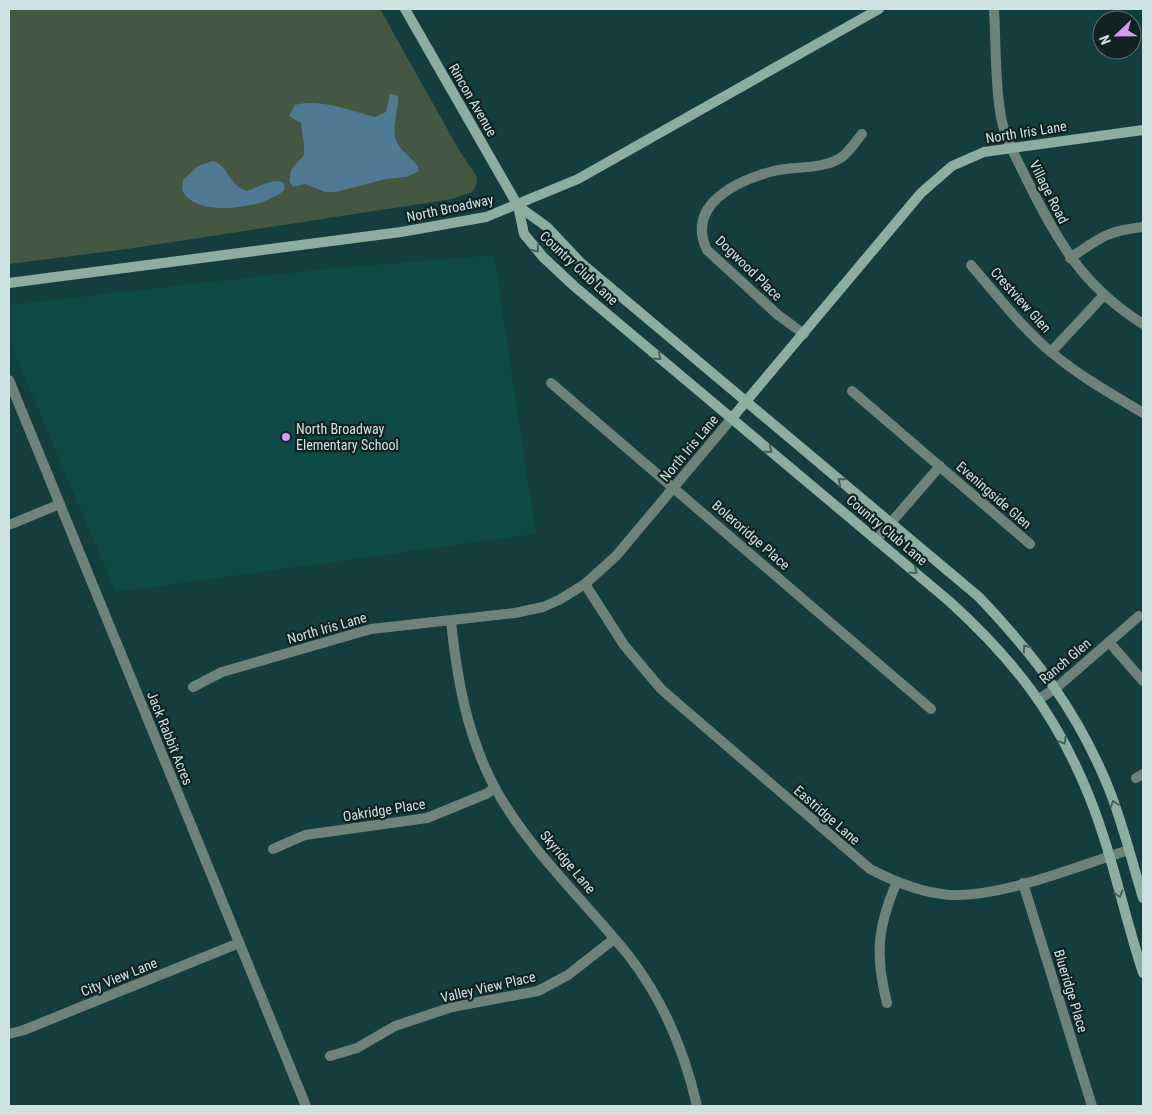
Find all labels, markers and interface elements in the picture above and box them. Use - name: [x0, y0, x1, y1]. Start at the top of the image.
- north arrow: [1092, 10, 1142, 60]
- text: N: [1096, 33, 1114, 47]
- street label: Rincon Avenue: [446, 61, 500, 140]
- street label: North Iris Lane: [984, 118, 1068, 146]
- street label: Village Road: [1026, 158, 1072, 226]
- street label: North Broadway: [405, 191, 495, 225]
- street label: Country Club Lane: [537, 228, 622, 309]
- street label: Dogwood Place: [713, 232, 786, 304]
- one-way arrow: [531, 244, 540, 253]
- street label: Crestview Glen: [988, 264, 1054, 336]
- one-way arrow: [652, 351, 661, 359]
- street label: North Iris Lane: [657, 411, 722, 484]
- place label: North Broadway Elementary School: [296, 421, 399, 453]
- marker: North Broadway Elementary School: [280, 431, 292, 443]
- one-way arrow: [763, 444, 772, 452]
- street label: Eveningside Glen: [953, 458, 1035, 532]
- one-way arrow: [838, 478, 847, 487]
- street label: Country Club Lane: [843, 491, 931, 569]
- street label: Boleroridge Place: [709, 497, 793, 573]
- one-way arrow: [908, 566, 917, 574]
- street label: North Iris Lane: [286, 609, 369, 647]
- street label: Ranch Glen: [1036, 635, 1094, 687]
- one-way arrow: [1023, 644, 1032, 654]
- street label: Jack Rabbit Acres: [144, 689, 196, 787]
- one-way arrow: [1057, 736, 1067, 745]
- street label: Eastridge Lane: [791, 782, 864, 848]
- street label: Oakridge Place: [342, 796, 427, 824]
- one-way arrow: [1110, 800, 1120, 809]
- street label: Skyridge Lane: [537, 827, 599, 897]
- one-way arrow: [1114, 889, 1124, 897]
- street label: Blueridge Place: [1051, 948, 1091, 1035]
- street label: City View Lane: [78, 954, 160, 1000]
- street label: Valley View Place: [439, 968, 537, 1006]

